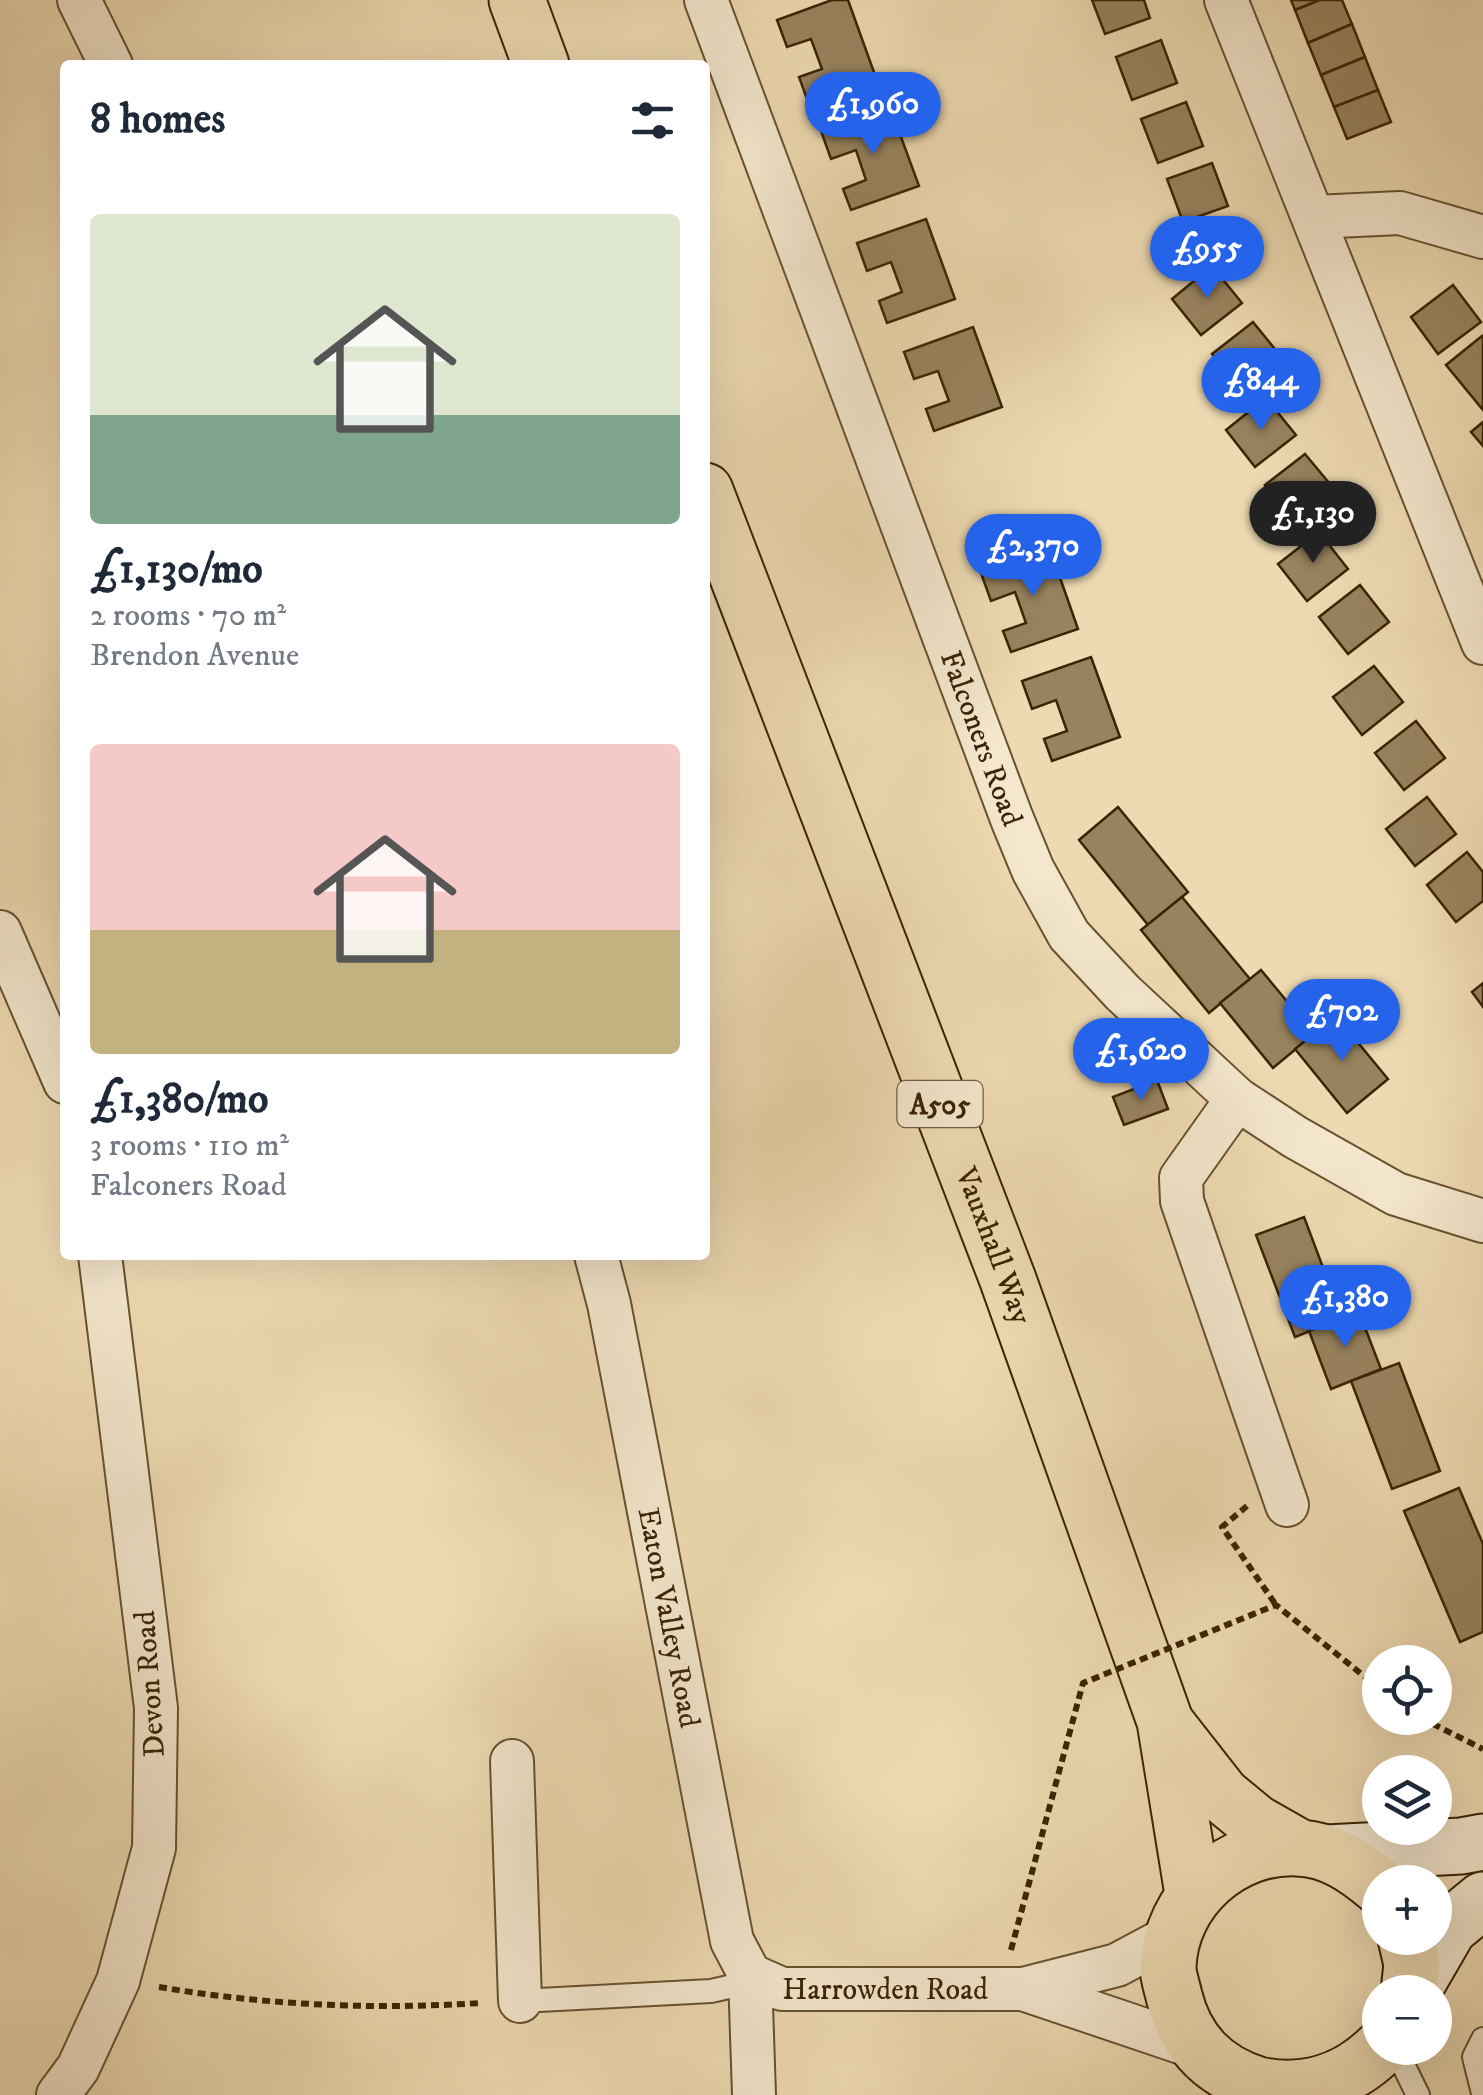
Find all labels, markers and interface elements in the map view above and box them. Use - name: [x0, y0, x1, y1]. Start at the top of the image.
- pin: £1,960: [792, 72, 954, 157]
- text: £1,960: [827, 84, 919, 124]
- icon: filters: [625, 93, 680, 148]
- text: 8 homes: [90, 94, 225, 146]
- pin: £955: [1148, 216, 1266, 301]
- text: £955: [1172, 228, 1242, 268]
- icon: home: [295, 279, 475, 459]
- pin: £844: [1202, 348, 1320, 433]
- text: £844: [1223, 360, 1299, 400]
- pin: £1,130: [1232, 481, 1394, 566]
- text: £1,130: [1271, 493, 1355, 533]
- pin: £2,370: [952, 514, 1114, 599]
- text: £2,370: [987, 526, 1079, 566]
- text: £1,130/mo: [90, 544, 263, 596]
- text: 2 rooms · 70 m²: [90, 596, 286, 636]
- text: Brendon Avenue: [90, 636, 299, 676]
- street label: Falconers Road: [931, 646, 1030, 832]
- icon: home: [295, 809, 475, 989]
- pin: £702: [1283, 979, 1401, 1064]
- text: £702: [1306, 991, 1378, 1031]
- pin: £1,620: [1060, 1018, 1222, 1103]
- text: £1,620: [1095, 1030, 1187, 1070]
- text: £1,380/mo: [90, 1074, 268, 1126]
- road number: A505: [898, 1081, 982, 1127]
- text: 3 rooms · 110 m²: [90, 1126, 289, 1166]
- street label: Vauxhall Way: [946, 1161, 1039, 1330]
- text: Falconers Road: [90, 1166, 287, 1206]
- pin: £1,380: [1264, 1265, 1426, 1350]
- text: £1,380: [1301, 1277, 1389, 1317]
- street label: Eaton Valley Road: [629, 1505, 707, 1731]
- street label: Devon Road: [127, 1609, 174, 1758]
- map controls: [1362, 1645, 1452, 2065]
- button: locate: [1362, 1645, 1452, 1735]
- button: layers: [1362, 1755, 1452, 1845]
- button: +: [1362, 1865, 1452, 1955]
- street label: Harrowden Road: [782, 1972, 988, 2009]
- button: −: [1362, 1975, 1452, 2065]

